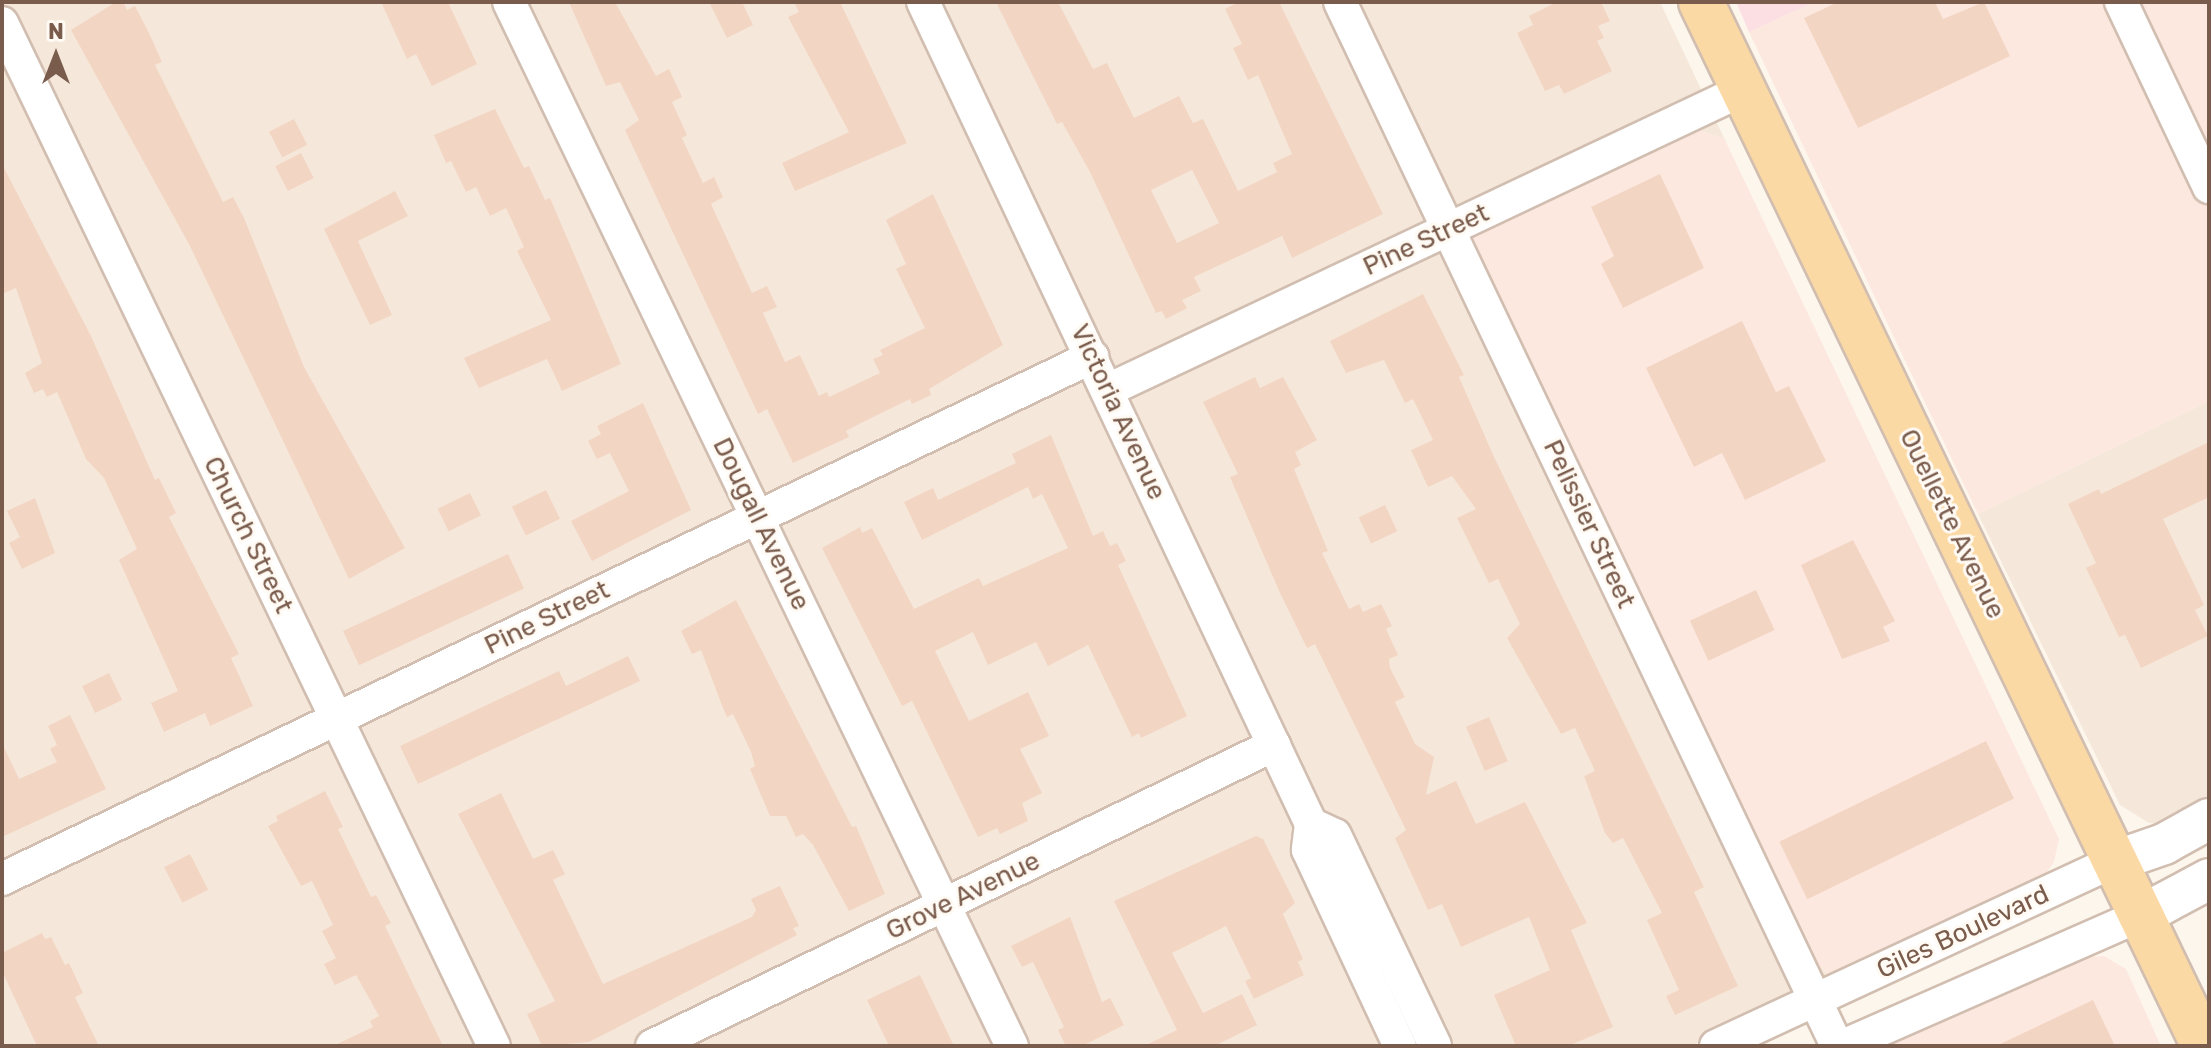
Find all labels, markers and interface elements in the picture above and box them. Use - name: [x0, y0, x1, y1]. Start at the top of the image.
- north arrow: [16, 16, 96, 96]
- text: N: [48, 18, 64, 45]
- street label: Pine Street: [1358, 197, 1494, 283]
- street label: Victoria Avenue: [1064, 319, 1172, 505]
- street label: Ouellette Avenue: [1893, 424, 2011, 624]
- street label: Dougall Avenue: [706, 432, 816, 616]
- street label: Pelissier Street: [1536, 435, 1642, 613]
- street label: Church Street: [197, 452, 299, 618]
- street label: Pine Street: [480, 574, 614, 662]
- street label: Grove Avenue: [881, 845, 1045, 947]
- street label: Giles Boulevard: [1872, 879, 2054, 985]

